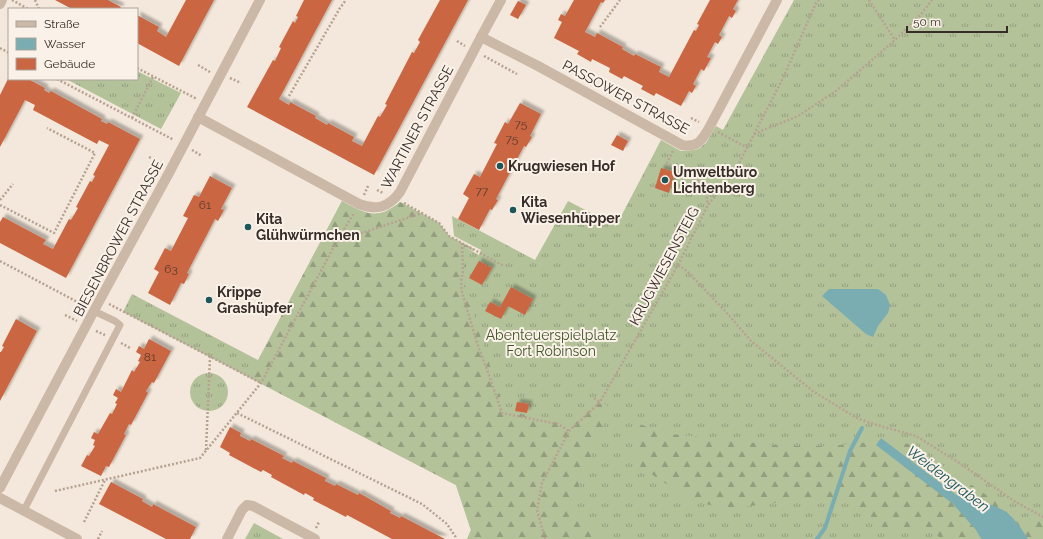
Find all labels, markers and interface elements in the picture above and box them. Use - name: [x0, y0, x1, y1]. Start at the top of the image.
- legend: [8, 8, 138, 80]
- scale bar: [907, 8, 1007, 34]
- text: 50 m: [913, 15, 941, 29]
- text: Straße: [44, 17, 80, 31]
- text: Wasser: [44, 37, 86, 51]
- text: Gebäude: [44, 57, 95, 71]
- street label: PASSOWER STRASSE: [560, 57, 692, 137]
- street label: WARTINER STRASSE: [378, 63, 456, 191]
- house number: 75: [515, 117, 528, 131]
- house number: 75: [506, 132, 519, 146]
- street label: BIESENBROWER STRASSE: [70, 157, 166, 319]
- place label: Krugwiesen Hof: [508, 158, 616, 174]
- marker: Krugwiesen Hof: [495, 161, 505, 171]
- place label: Umweltbüro Lichtenberg: [673, 164, 758, 196]
- marker: Umweltbüro Lichtenberg: [660, 175, 670, 185]
- house number: 77: [476, 184, 489, 198]
- place label: Kita Wiesenhüpper: [521, 194, 621, 226]
- house number: 61: [199, 198, 211, 212]
- street label: KRUGWIESENSTEIG: [626, 204, 702, 328]
- marker: Kita Wiesenhüpper: [508, 205, 518, 215]
- place label: Kita Glühwürmchen: [256, 211, 360, 243]
- marker: Kita Glühwürmchen: [243, 222, 253, 232]
- house number: 63: [164, 262, 178, 276]
- place label: Krippe Grashüpfer: [217, 284, 293, 316]
- marker: Krippe Grashüpfer: [204, 295, 214, 305]
- park label: Abenteuerspielplatz Fort Robinson: [486, 327, 616, 359]
- house number: 81: [144, 350, 156, 364]
- water label: Weidengraben: [903, 442, 993, 516]

